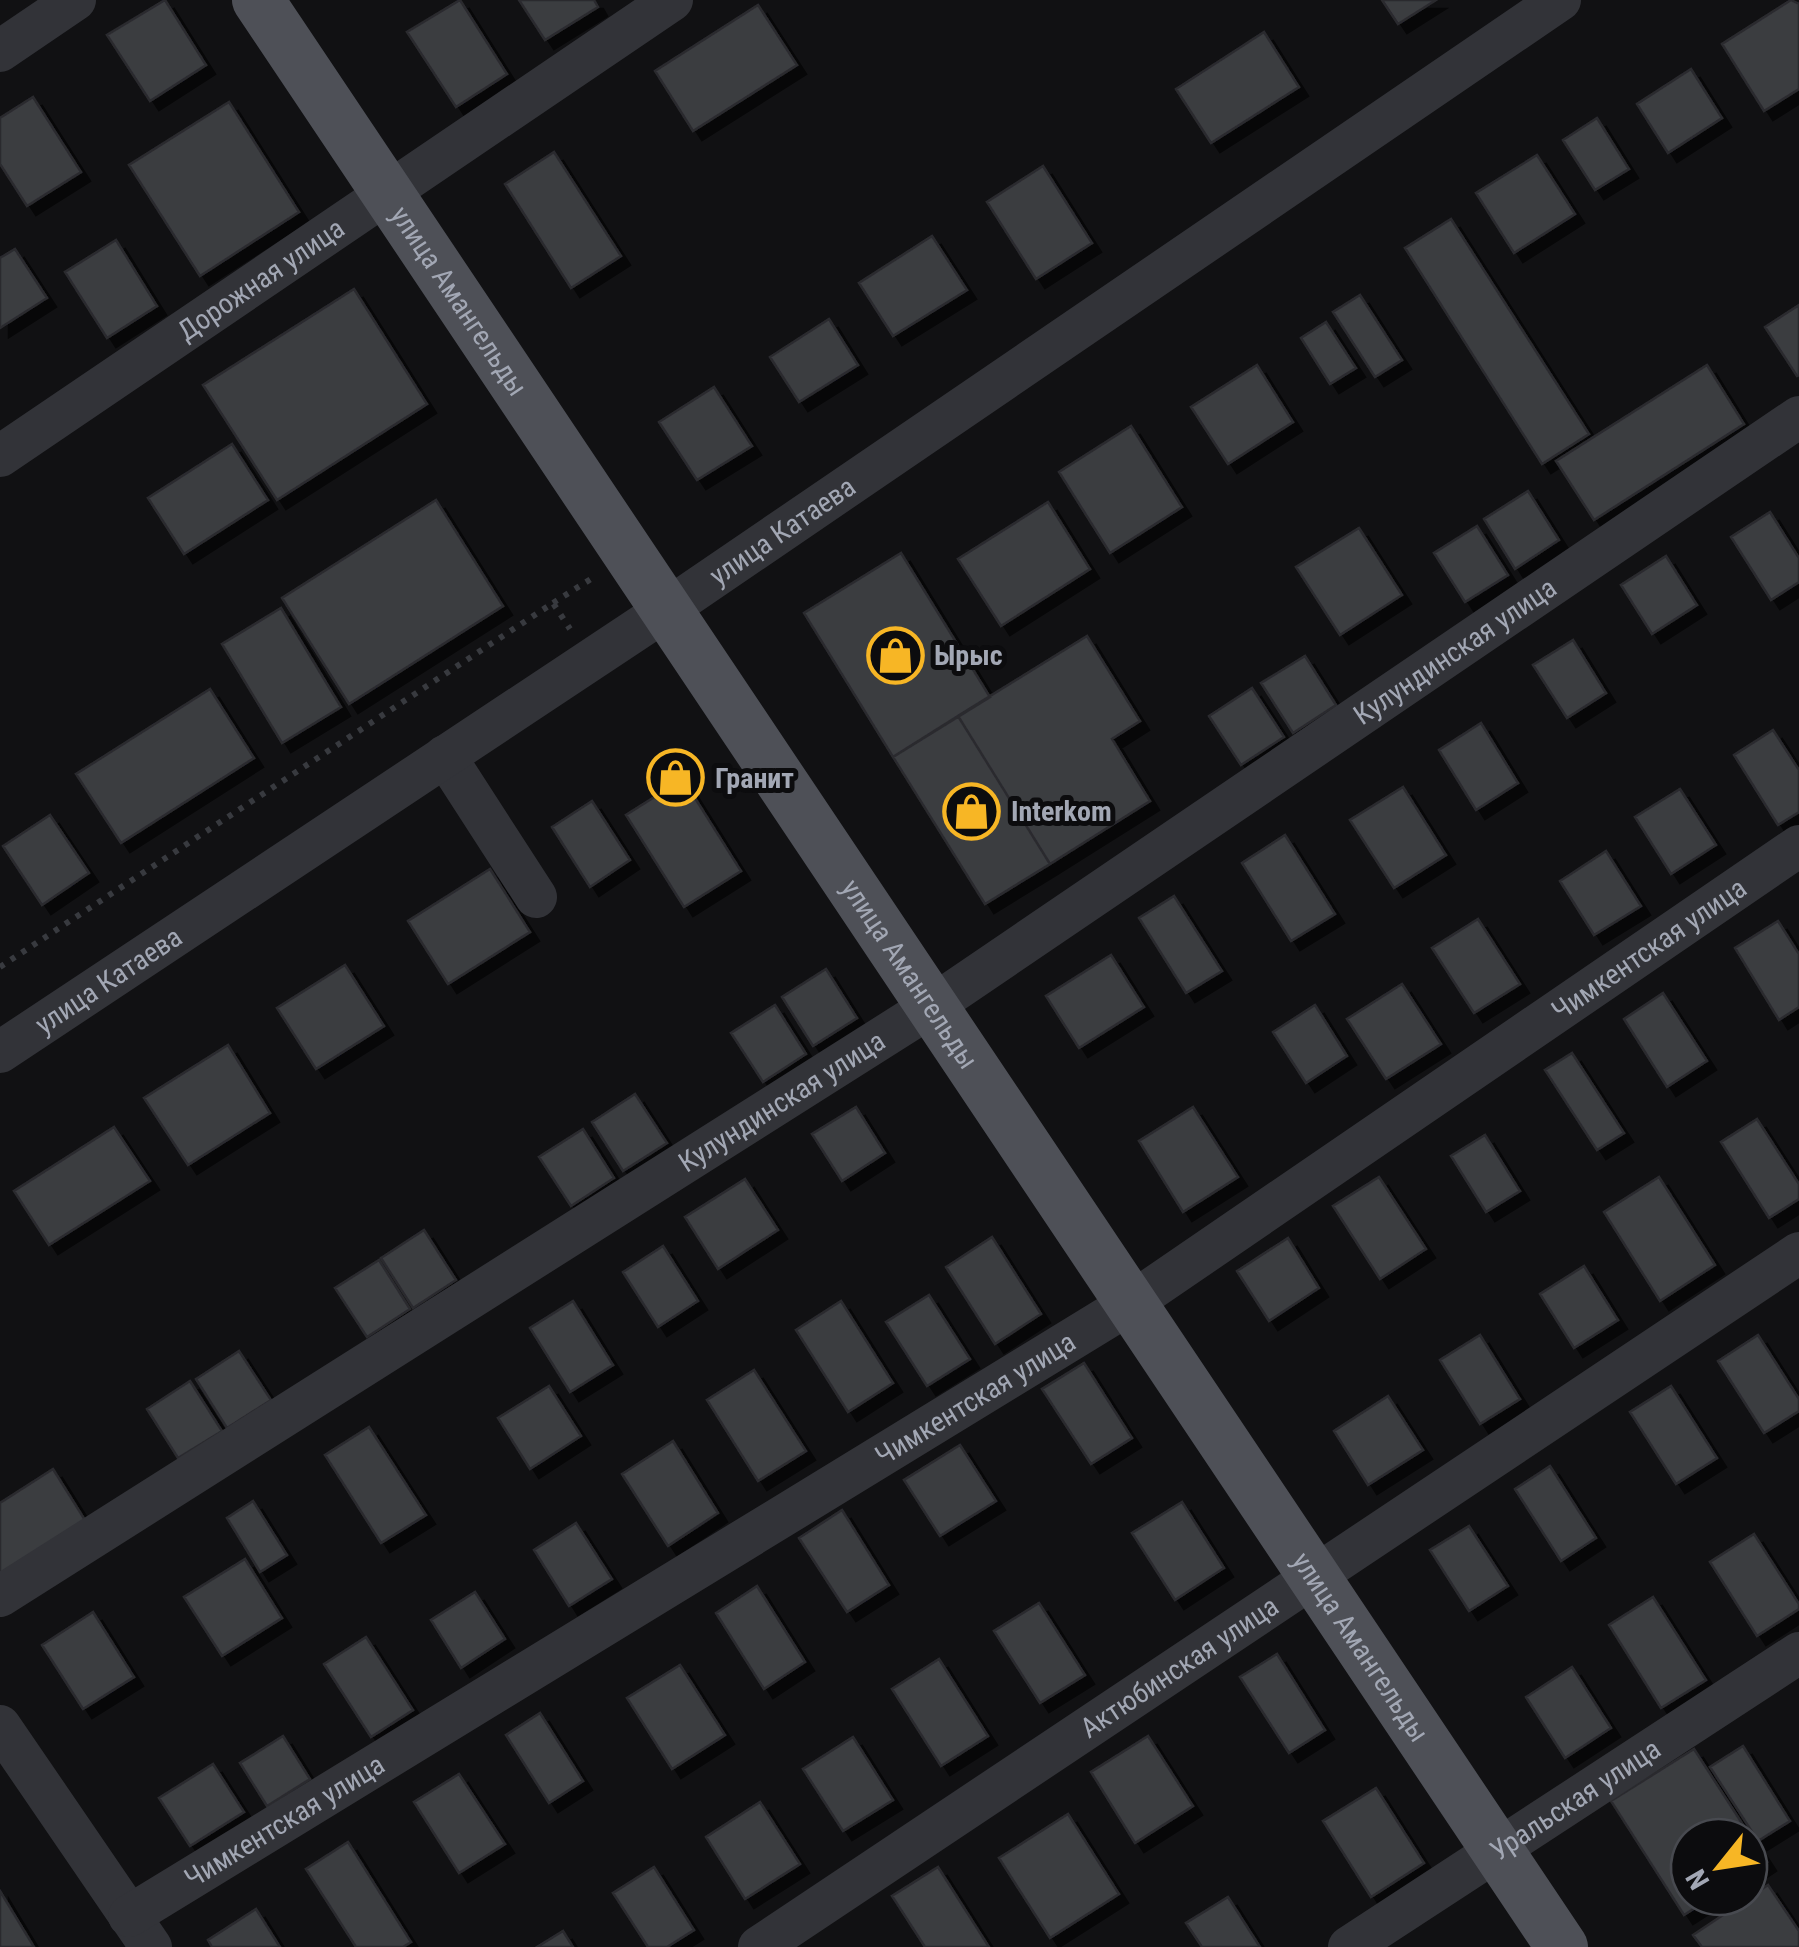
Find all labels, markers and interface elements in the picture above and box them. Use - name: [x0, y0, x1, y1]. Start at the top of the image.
- street label: улица Амангельды: [384, 200, 535, 402]
- street label: Дорожная улица: [171, 211, 350, 347]
- street label: улица Катаева: [703, 469, 861, 592]
- street label: Кулундинская улица: [1347, 570, 1562, 731]
- shop icon: Ырыс: [865, 625, 925, 685]
- place label: Ырыс: [934, 639, 1003, 672]
- shop icon: Гранит: [646, 748, 706, 808]
- place label: Гранит: [715, 762, 794, 795]
- shop icon: Interkom: [942, 781, 1002, 841]
- place label: Interkom: [1011, 795, 1112, 828]
- street label: Чимкентская улица: [1545, 871, 1752, 1027]
- street label: улица Амангельды: [835, 873, 985, 1075]
- street label: улица Катаева: [29, 920, 188, 1041]
- street label: Кулундинская улица: [672, 1024, 891, 1179]
- street label: Чимкентская улица: [869, 1325, 1081, 1472]
- street label: улица Амангельды: [1286, 1546, 1436, 1748]
- street label: Актюбинская улица: [1074, 1589, 1284, 1744]
- street label: Уральская улица: [1484, 1732, 1666, 1867]
- street label: Чимкентская улица: [178, 1747, 390, 1895]
- north arrow: [1669, 1817, 1769, 1917]
- text: N: [1679, 1864, 1716, 1895]

